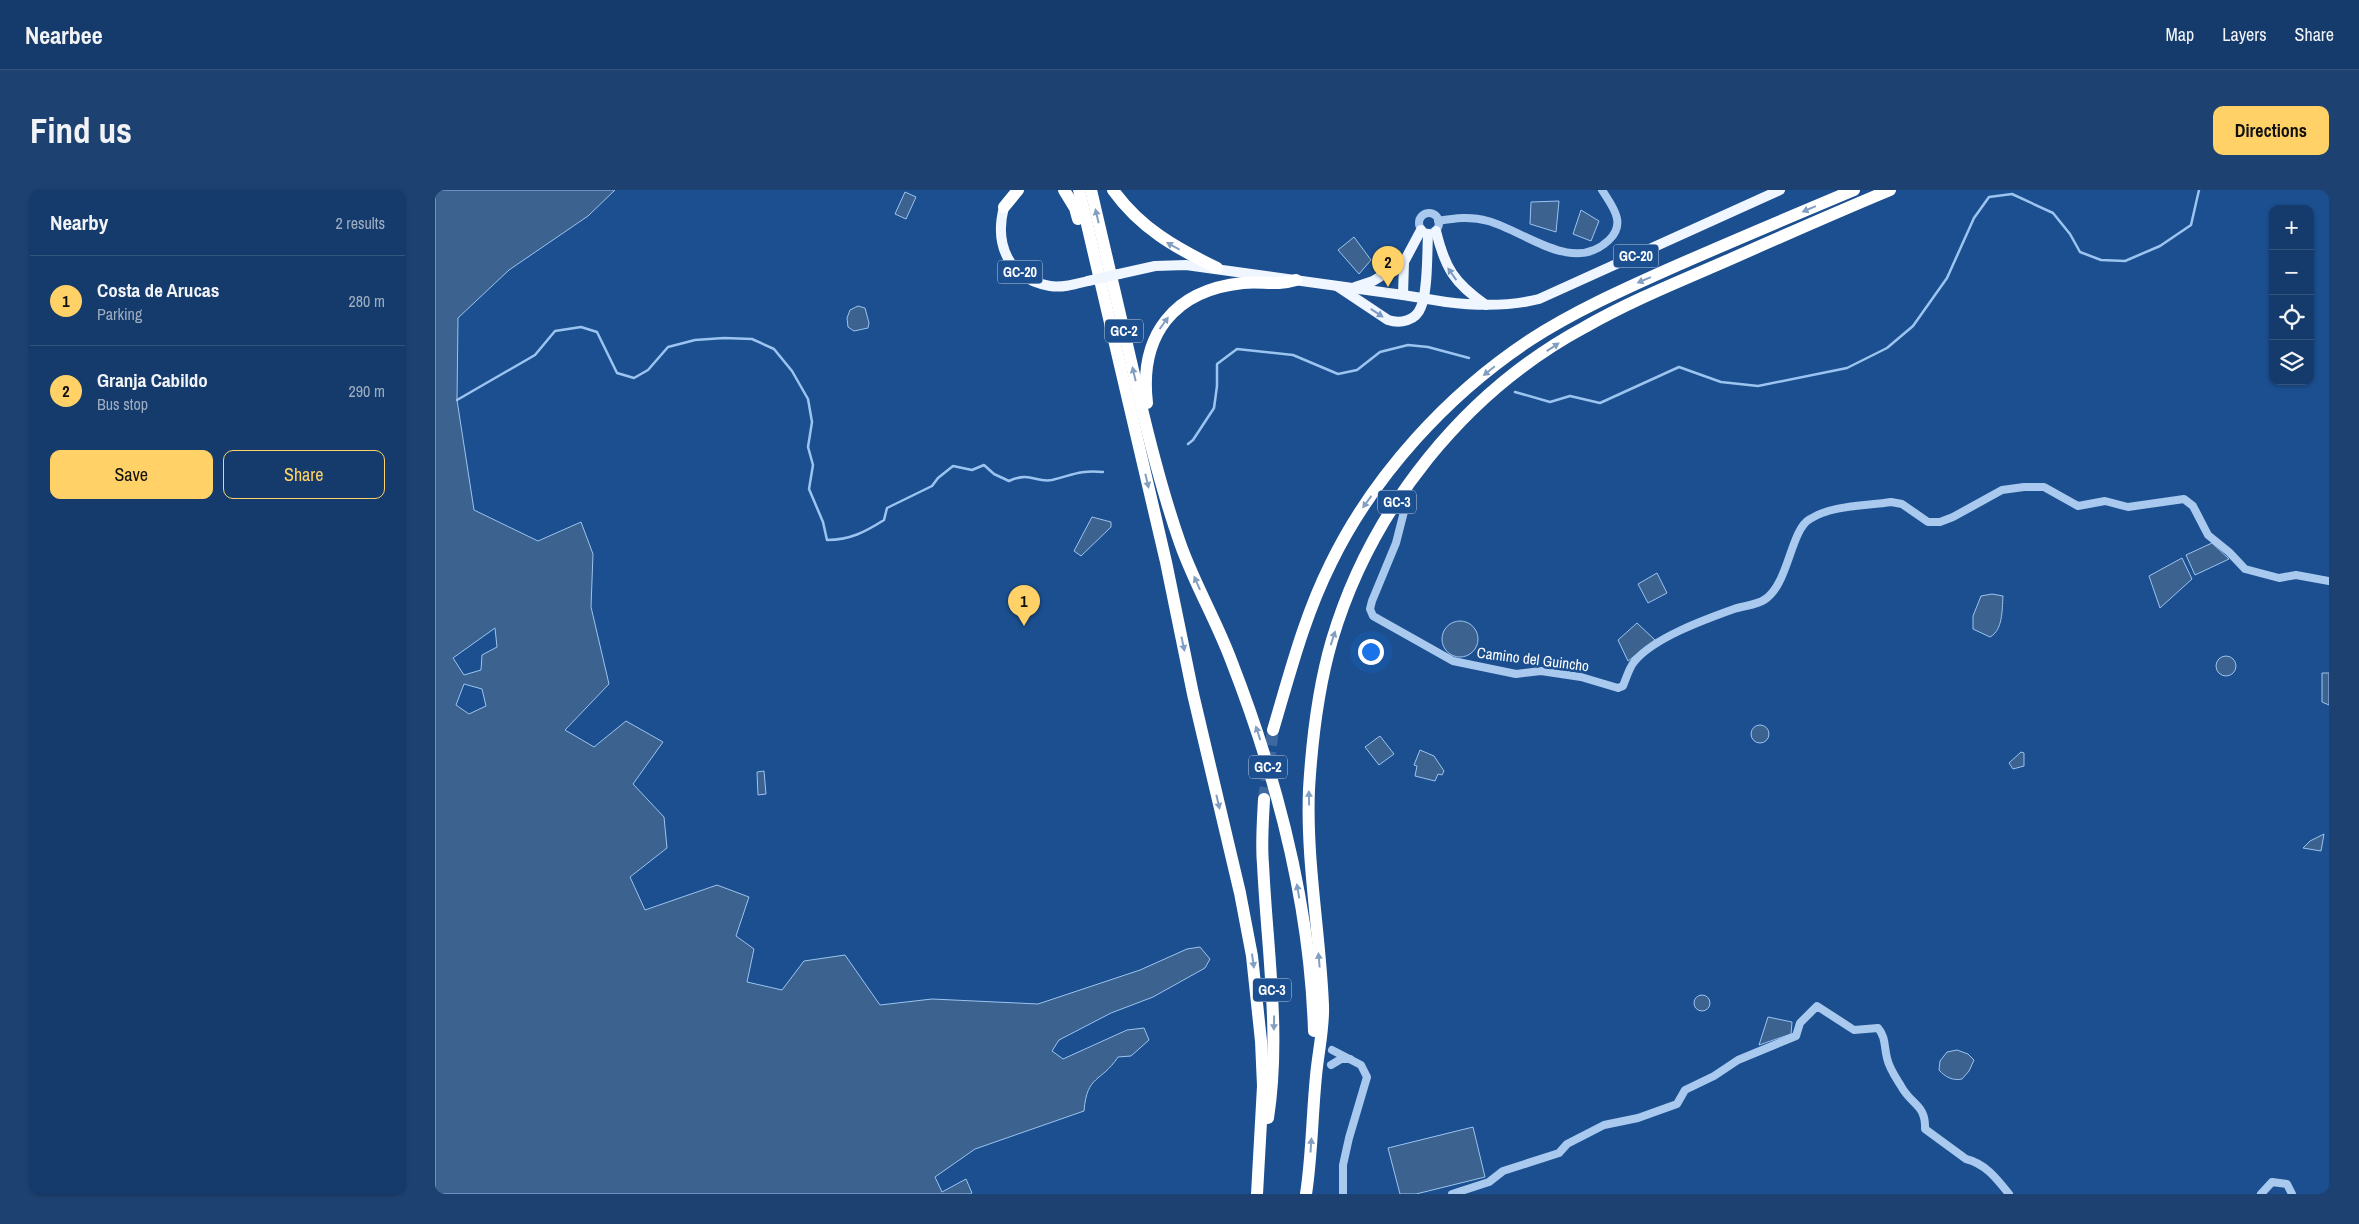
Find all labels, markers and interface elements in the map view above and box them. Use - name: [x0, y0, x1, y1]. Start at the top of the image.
- text: Nearbee: [25, 19, 103, 51]
- text: Map: [2166, 22, 2194, 47]
- text: Layers: [2222, 22, 2267, 47]
- text: Share: [2295, 22, 2334, 47]
- button: Directions: [2213, 106, 2329, 155]
- text: Find us: [30, 107, 132, 154]
- one-way arrow: [1802, 205, 1816, 213]
- map controls: [2269, 205, 2314, 385]
- button: +: [2269, 205, 2314, 250]
- text: Nearby: [50, 208, 108, 237]
- one-way arrow: [1093, 208, 1101, 223]
- text: 2 results: [335, 212, 385, 234]
- one-way arrow: [1166, 242, 1181, 250]
- road number: GC-20: [1613, 244, 1659, 268]
- pin: 2: [1372, 246, 1404, 287]
- button: −: [2269, 250, 2314, 295]
- road number: GC-20: [997, 260, 1043, 284]
- one-way arrow: [1447, 268, 1457, 281]
- text: Costa de Arucas: [97, 277, 219, 303]
- one-way arrow: [1637, 277, 1651, 285]
- text: 1: [62, 290, 70, 312]
- text: 280 m: [349, 290, 385, 312]
- button: locate: [2269, 295, 2314, 340]
- text: Parking: [97, 303, 142, 325]
- one-way arrow: [1370, 308, 1383, 317]
- one-way arrow: [1159, 316, 1169, 330]
- road number: GC-2: [1105, 320, 1143, 342]
- button: layers: [2269, 340, 2314, 385]
- one-way arrow: [1546, 342, 1560, 351]
- one-way arrow: [1483, 365, 1496, 376]
- text: Granja Cabildo: [97, 367, 208, 393]
- one-way arrow: [1130, 367, 1138, 382]
- text: 2: [62, 380, 70, 402]
- text: 290 m: [349, 380, 385, 402]
- text: Bus stop: [97, 393, 148, 415]
- button: Save: [50, 450, 213, 499]
- button: Share: [223, 450, 385, 499]
- one-way arrow: [1143, 473, 1151, 488]
- road number: GC-3: [1378, 490, 1416, 514]
- one-way arrow: [1362, 495, 1372, 509]
- one-way arrow: [1193, 576, 1201, 590]
- pin: 1: [1008, 585, 1040, 626]
- one-way arrow: [1330, 630, 1338, 645]
- one-way arrow: [1179, 636, 1187, 652]
- your location: [1358, 639, 1384, 665]
- street label: Camino del Guincho: [1476, 642, 1590, 676]
- one-way arrow: [1254, 726, 1261, 741]
- road number: GC-2: [1249, 756, 1287, 778]
- one-way arrow: [1305, 790, 1313, 806]
- one-way arrow: [1214, 795, 1222, 810]
- one-way arrow: [1293, 882, 1301, 898]
- one-way arrow: [1315, 952, 1323, 968]
- one-way arrow: [1249, 953, 1257, 969]
- road number: GC-3: [1253, 978, 1291, 1002]
- one-way arrow: [1270, 1015, 1278, 1031]
- one-way arrow: [1307, 1137, 1315, 1153]

